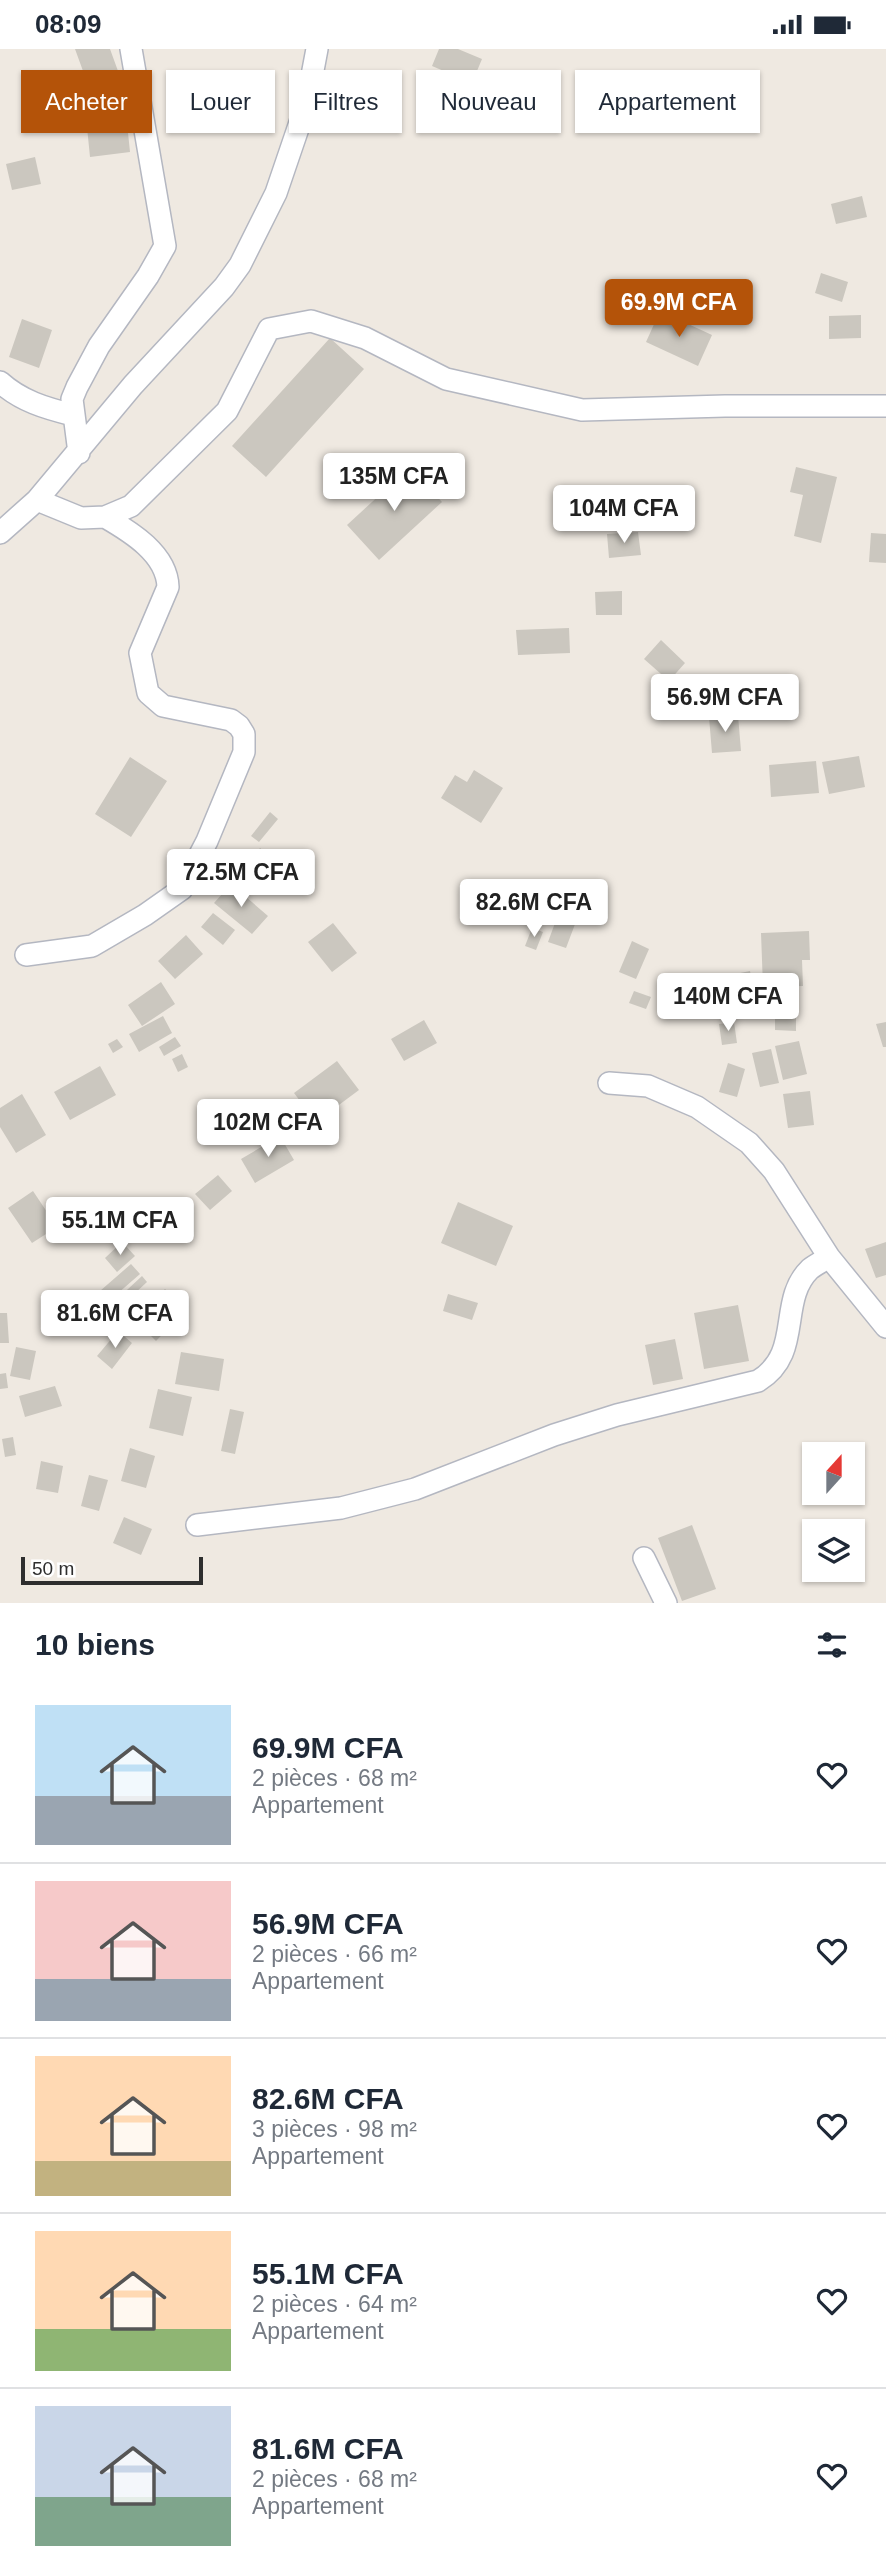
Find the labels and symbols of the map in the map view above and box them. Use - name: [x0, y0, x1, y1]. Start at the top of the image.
- pin: 69.9M CFA: [599, 279, 759, 339]
- pin: 135M CFA: [322, 454, 466, 513]
- pin: 104M CFA: [552, 485, 696, 545]
- pin: 56.9M CFA: [645, 675, 805, 734]
- pin: 72.5M CFA: [161, 849, 321, 909]
- pin: 82.6M CFA: [454, 879, 614, 939]
- pin: 140M CFA: [656, 974, 800, 1033]
- pin: 102M CFA: [196, 1099, 340, 1159]
- pin: 55.1M CFA: [40, 1197, 200, 1257]
- pin: 81.6M CFA: [35, 1291, 195, 1350]
- north arrow: [802, 1442, 864, 1505]
- scale bar: [21, 1554, 203, 1586]

